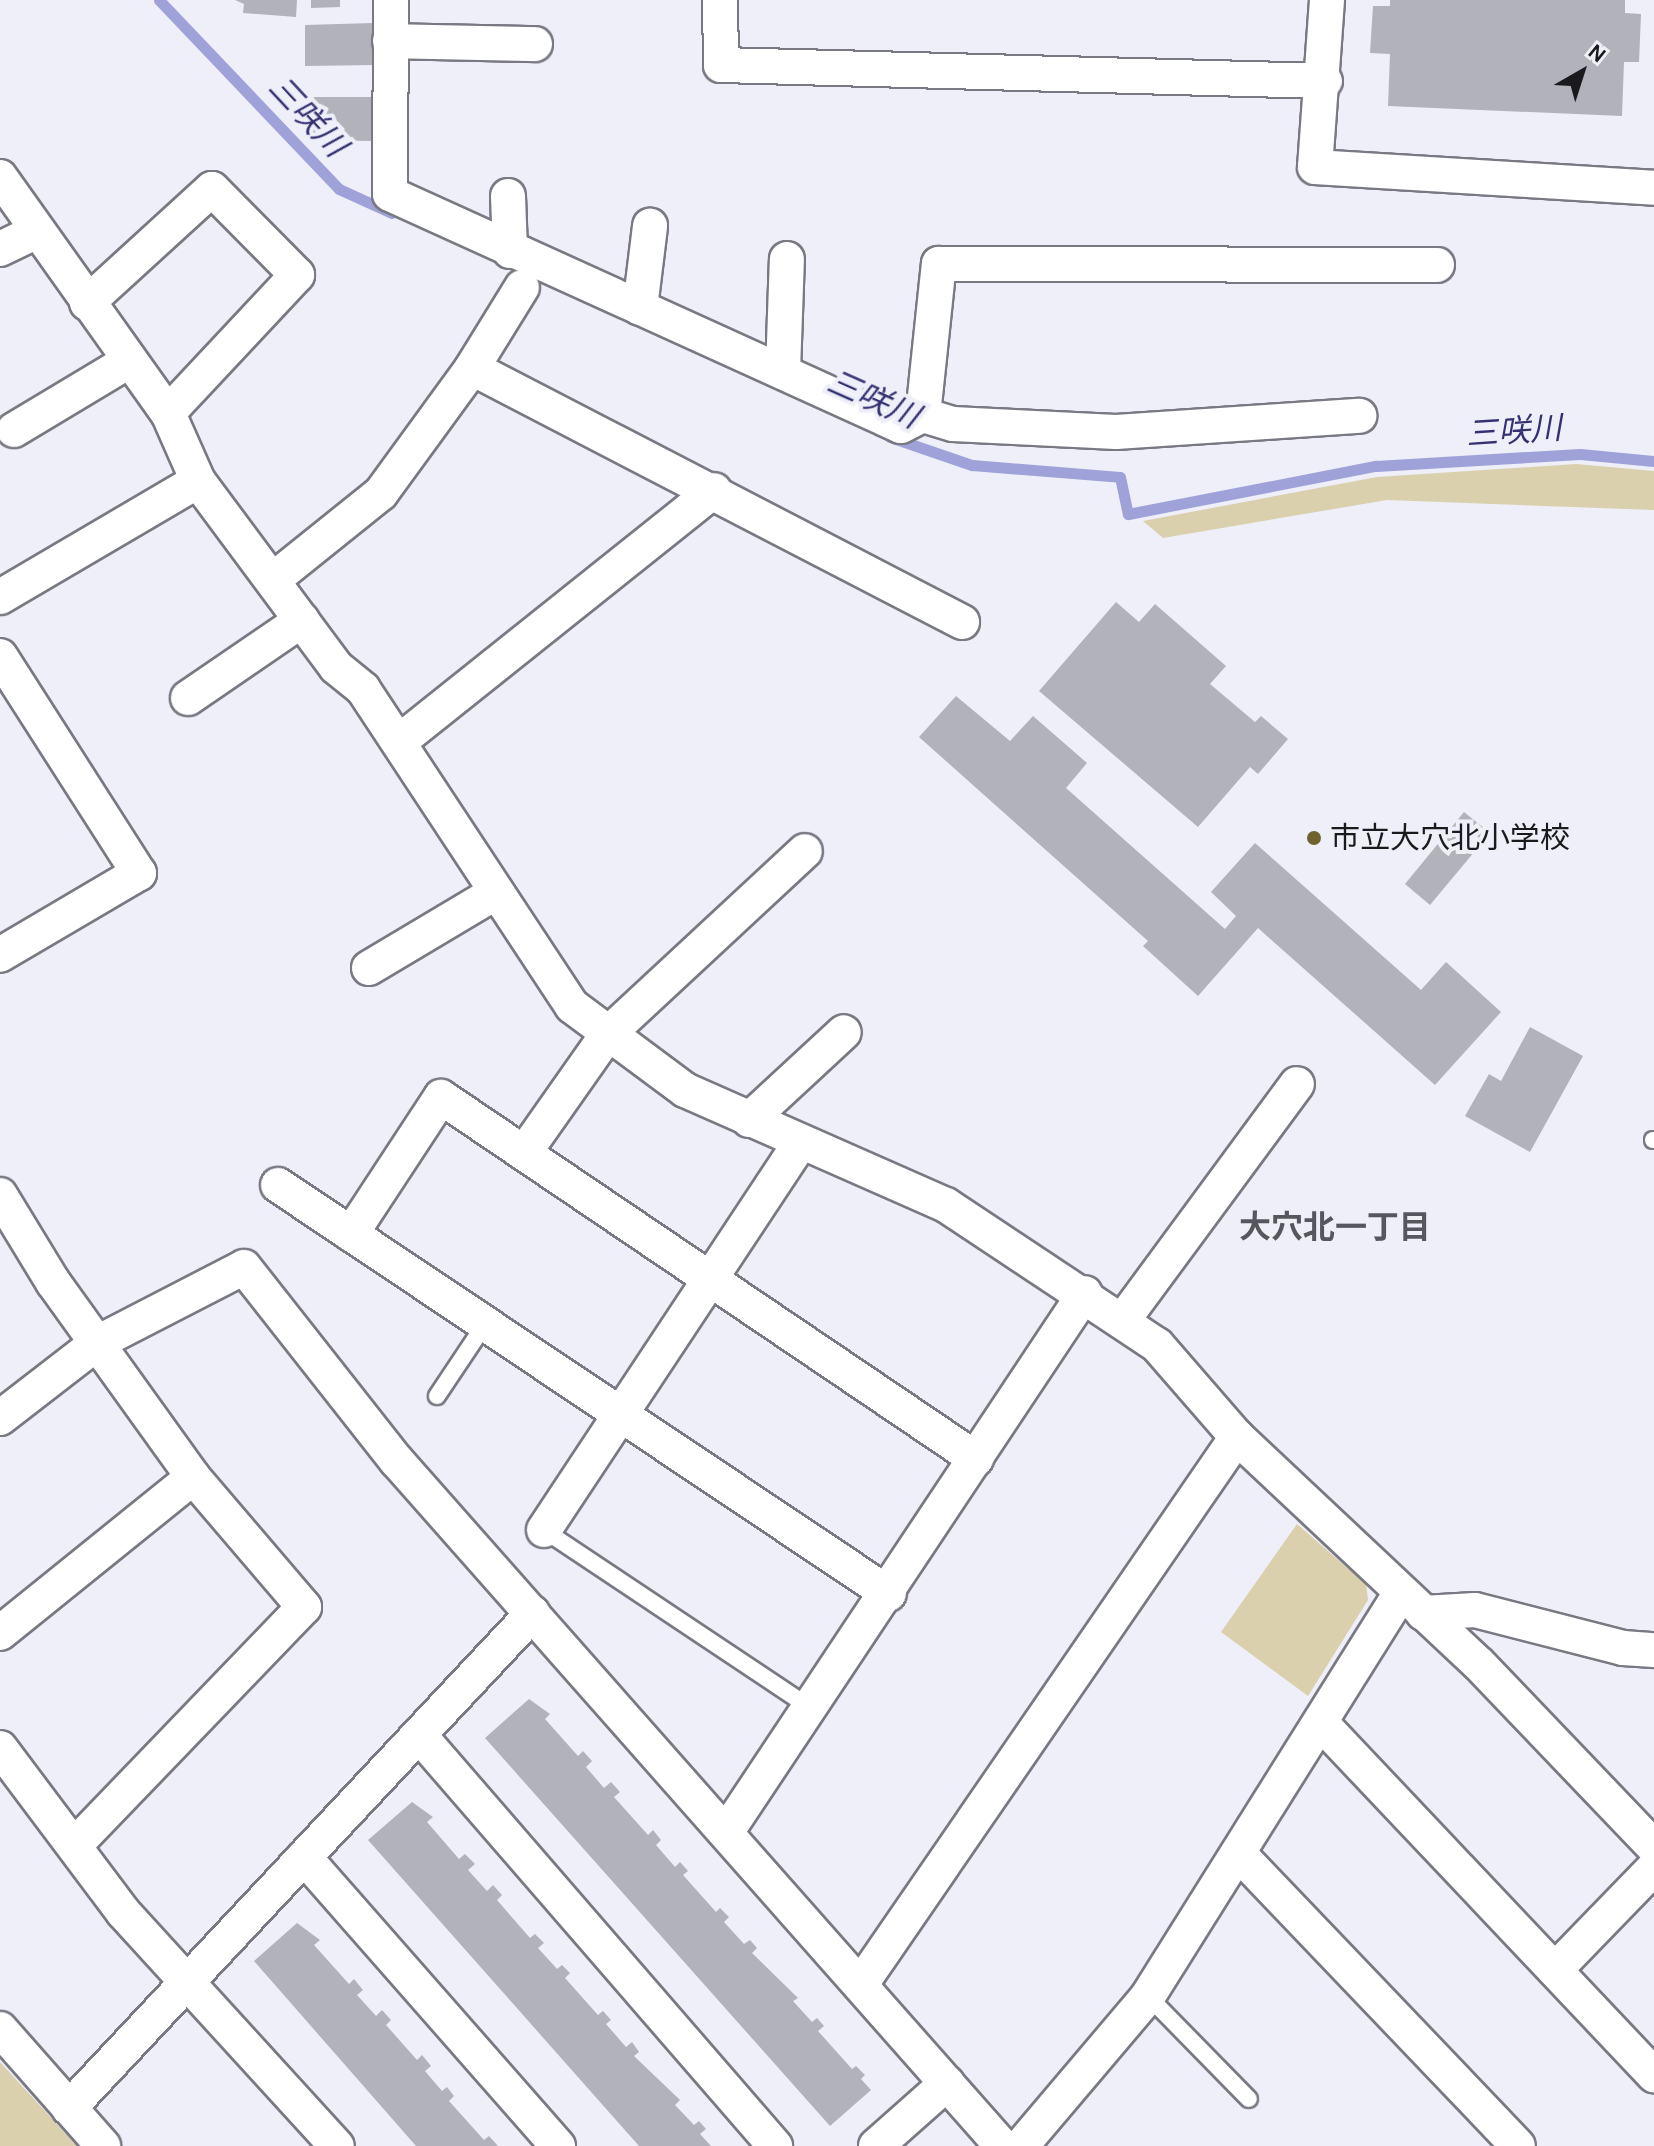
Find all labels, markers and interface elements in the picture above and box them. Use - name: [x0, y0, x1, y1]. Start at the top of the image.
- north arrow: [1542, 32, 1622, 112]
- text: N: [1583, 38, 1611, 68]
- water label: 三咲川: [260, 69, 354, 165]
- water label: 三咲川: [821, 363, 925, 437]
- water label: 三咲川: [1465, 409, 1563, 455]
- place label: 市立大穴北小学校: [1330, 820, 1570, 856]
- marker: 市立大穴北小学校: [1305, 829, 1323, 847]
- district label: 大穴北一丁目: [1239, 1209, 1431, 1247]

